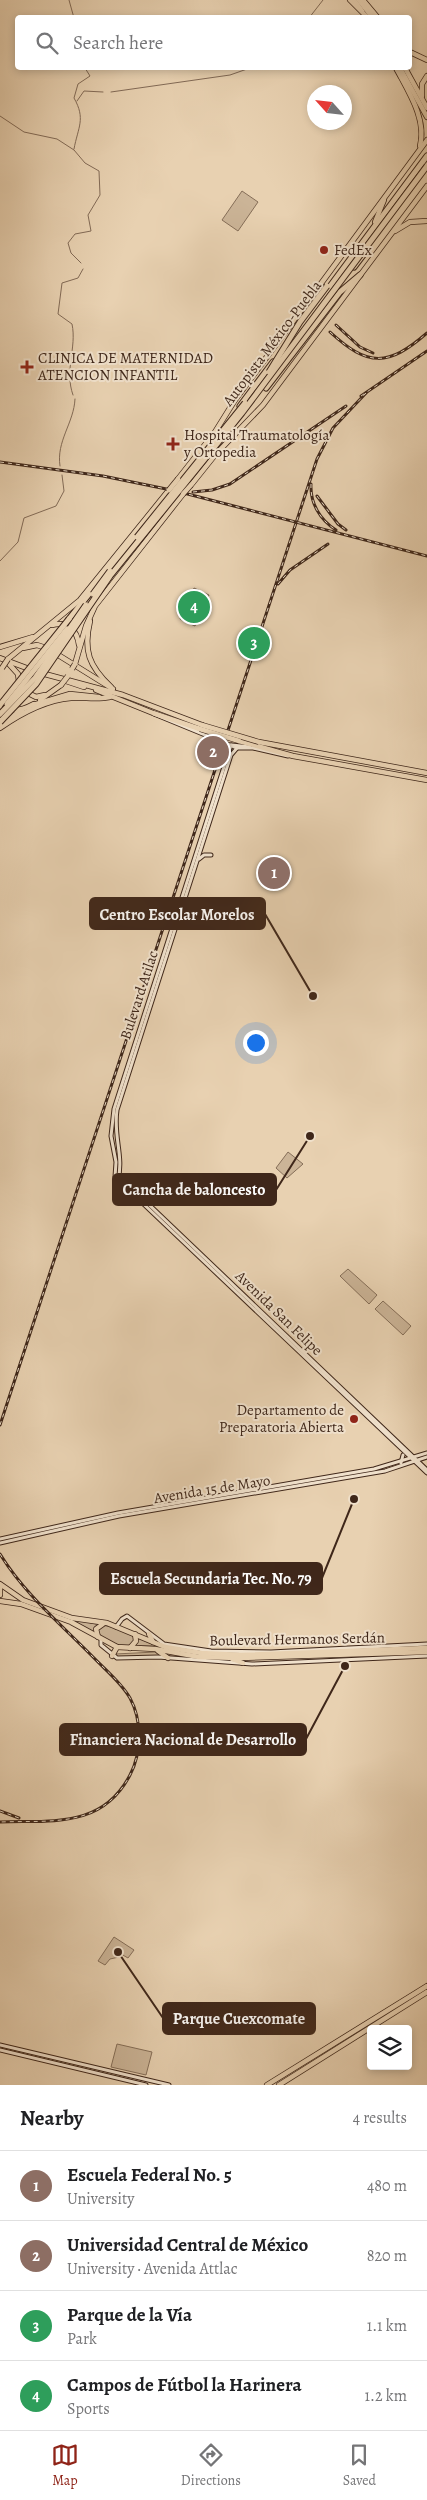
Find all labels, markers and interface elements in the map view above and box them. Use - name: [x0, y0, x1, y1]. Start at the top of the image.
- search box: [15, 15, 412, 70]
- icon: search: [33, 29, 61, 57]
- text: Search here: [73, 30, 163, 56]
- north arrow: [307, 85, 352, 130]
- place label: FedEx: [334, 240, 372, 260]
- marker: FedEx: [318, 244, 330, 256]
- street label: Autopista México-Puebla: [218, 276, 326, 411]
- place label: CLINICA DE MATERNIDAD ATENCION INFANTIL: [37, 348, 213, 385]
- marker: CLINICA DE MATERNIDAD ATENCION INFANTIL: [20, 360, 34, 374]
- place label: Hospital Traumatología y Ortopedia: [183, 425, 329, 462]
- marker: Hospital Traumatología y Ortopedia: [166, 437, 180, 451]
- pin: 4: [178, 588, 210, 626]
- pin: 3: [238, 624, 270, 662]
- pin: 2: [197, 733, 229, 771]
- pin: 1: [258, 854, 290, 892]
- callout: Centro Escolar Morelos: [90, 898, 265, 929]
- text: Centro Escolar Morelos: [99, 904, 255, 926]
- street label: Bulevard Atilac: [115, 948, 163, 1042]
- your location: [243, 1030, 269, 1056]
- callout: Cancha de baloncesto: [113, 1174, 276, 1205]
- text: Cancha de baloncesto: [123, 1179, 265, 1201]
- street label: Avenida San Felipe: [230, 1265, 327, 1360]
- place label: Departamento de Preparatoria Abierta: [219, 1400, 344, 1437]
- marker: Departamento de Preparatoria Abierta: [348, 1413, 360, 1425]
- street label: Avenida 15 de Mayo: [151, 1470, 272, 1508]
- callout: Escuela Secundaria Tec. No. 79: [100, 1563, 322, 1594]
- text: Escuela Secundaria Tec. No. 79: [110, 1568, 312, 1590]
- street label: Boulevard Hermanos Serdán: [209, 1627, 385, 1651]
- callout: Financiera Nacional de Desarrollo: [60, 1724, 306, 1755]
- text: Financiera Nacional de Desarrollo: [70, 1729, 296, 1751]
- callout: Parque Cuexcomate: [163, 2003, 315, 2034]
- text: Parque Cuexcomate: [173, 2008, 305, 2030]
- map controls: [367, 2025, 412, 2070]
- button: layers: [367, 2025, 412, 2070]
- text: Nearby: [20, 2104, 83, 2132]
- text: 4 results: [353, 2107, 407, 2129]
- text: Escuela Federal No. 5: [67, 2162, 232, 2188]
- text: 1: [33, 2175, 39, 2197]
- text: 480 m: [367, 2175, 407, 2197]
- text: University: [67, 2188, 134, 2210]
- text: Universidad Central de México: [67, 2232, 308, 2258]
- text: 2: [32, 2245, 40, 2267]
- text: 820 m: [367, 2245, 407, 2267]
- text: University · Avenida Attlac: [67, 2258, 237, 2280]
- text: Parque de la Vía: [67, 2302, 192, 2328]
- text: 3: [33, 2315, 39, 2337]
- text: 1.1 km: [367, 2315, 407, 2337]
- text: Park: [67, 2328, 97, 2350]
- text: Campos de Fútbol la Harinera: [67, 2372, 302, 2398]
- text: 4: [32, 2385, 40, 2407]
- text: 1.2 km: [365, 2385, 407, 2407]
- text: Sports: [67, 2398, 110, 2420]
- tab: Map: [51, 2441, 79, 2490]
- tab: Directions: [181, 2441, 241, 2490]
- tab: Saved: [343, 2441, 376, 2490]

